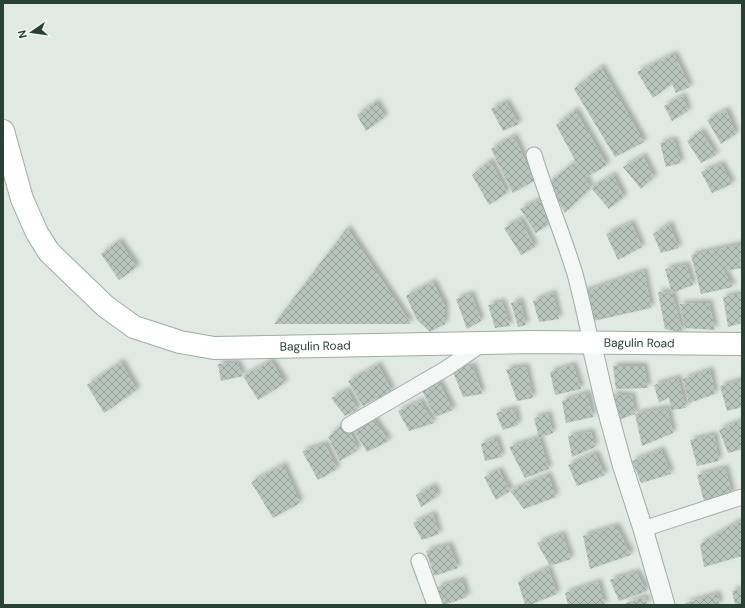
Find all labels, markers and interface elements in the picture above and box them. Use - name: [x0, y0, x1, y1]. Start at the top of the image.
- north arrow: [12, 12, 52, 52]
- text: N: [15, 29, 30, 40]
- street label: Bagulin Road: [604, 335, 675, 351]
- street label: Bagulin Road: [280, 337, 351, 355]

